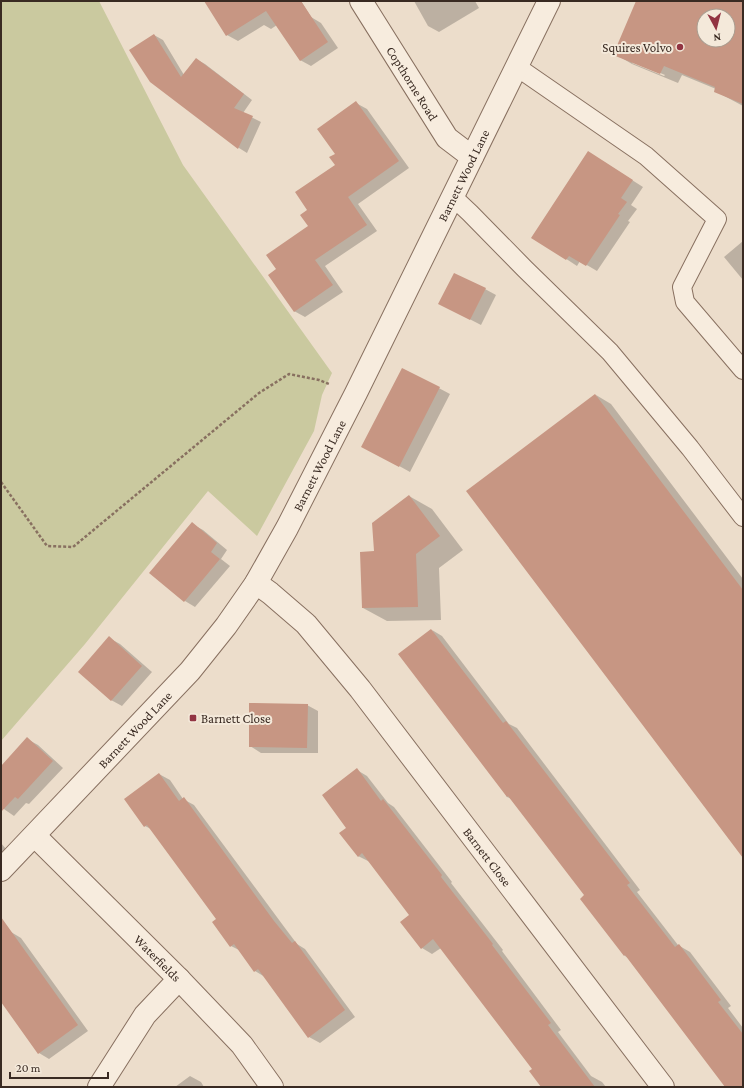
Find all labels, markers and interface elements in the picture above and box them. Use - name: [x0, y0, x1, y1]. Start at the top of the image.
- north arrow: [696, 8, 736, 48]
- text: N: [712, 32, 722, 44]
- place label: Squires Volvo: [602, 40, 672, 55]
- marker: Squires Volvo: [675, 42, 685, 52]
- street label: Copthorne Road: [383, 44, 441, 123]
- street label: Barnett Wood Lane: [435, 127, 493, 224]
- street label: Barnett Wood Lane: [290, 417, 349, 514]
- street label: Barnett Wood Lane: [95, 688, 175, 771]
- place label: Barnett Close: [201, 711, 271, 726]
- marker: Barnett Close: [188, 713, 198, 723]
- street label: Barnett Close: [460, 825, 515, 890]
- street label: Waterfields: [131, 932, 184, 985]
- scale bar: [10, 1054, 108, 1080]
- text: 20 m: [16, 1061, 41, 1075]

